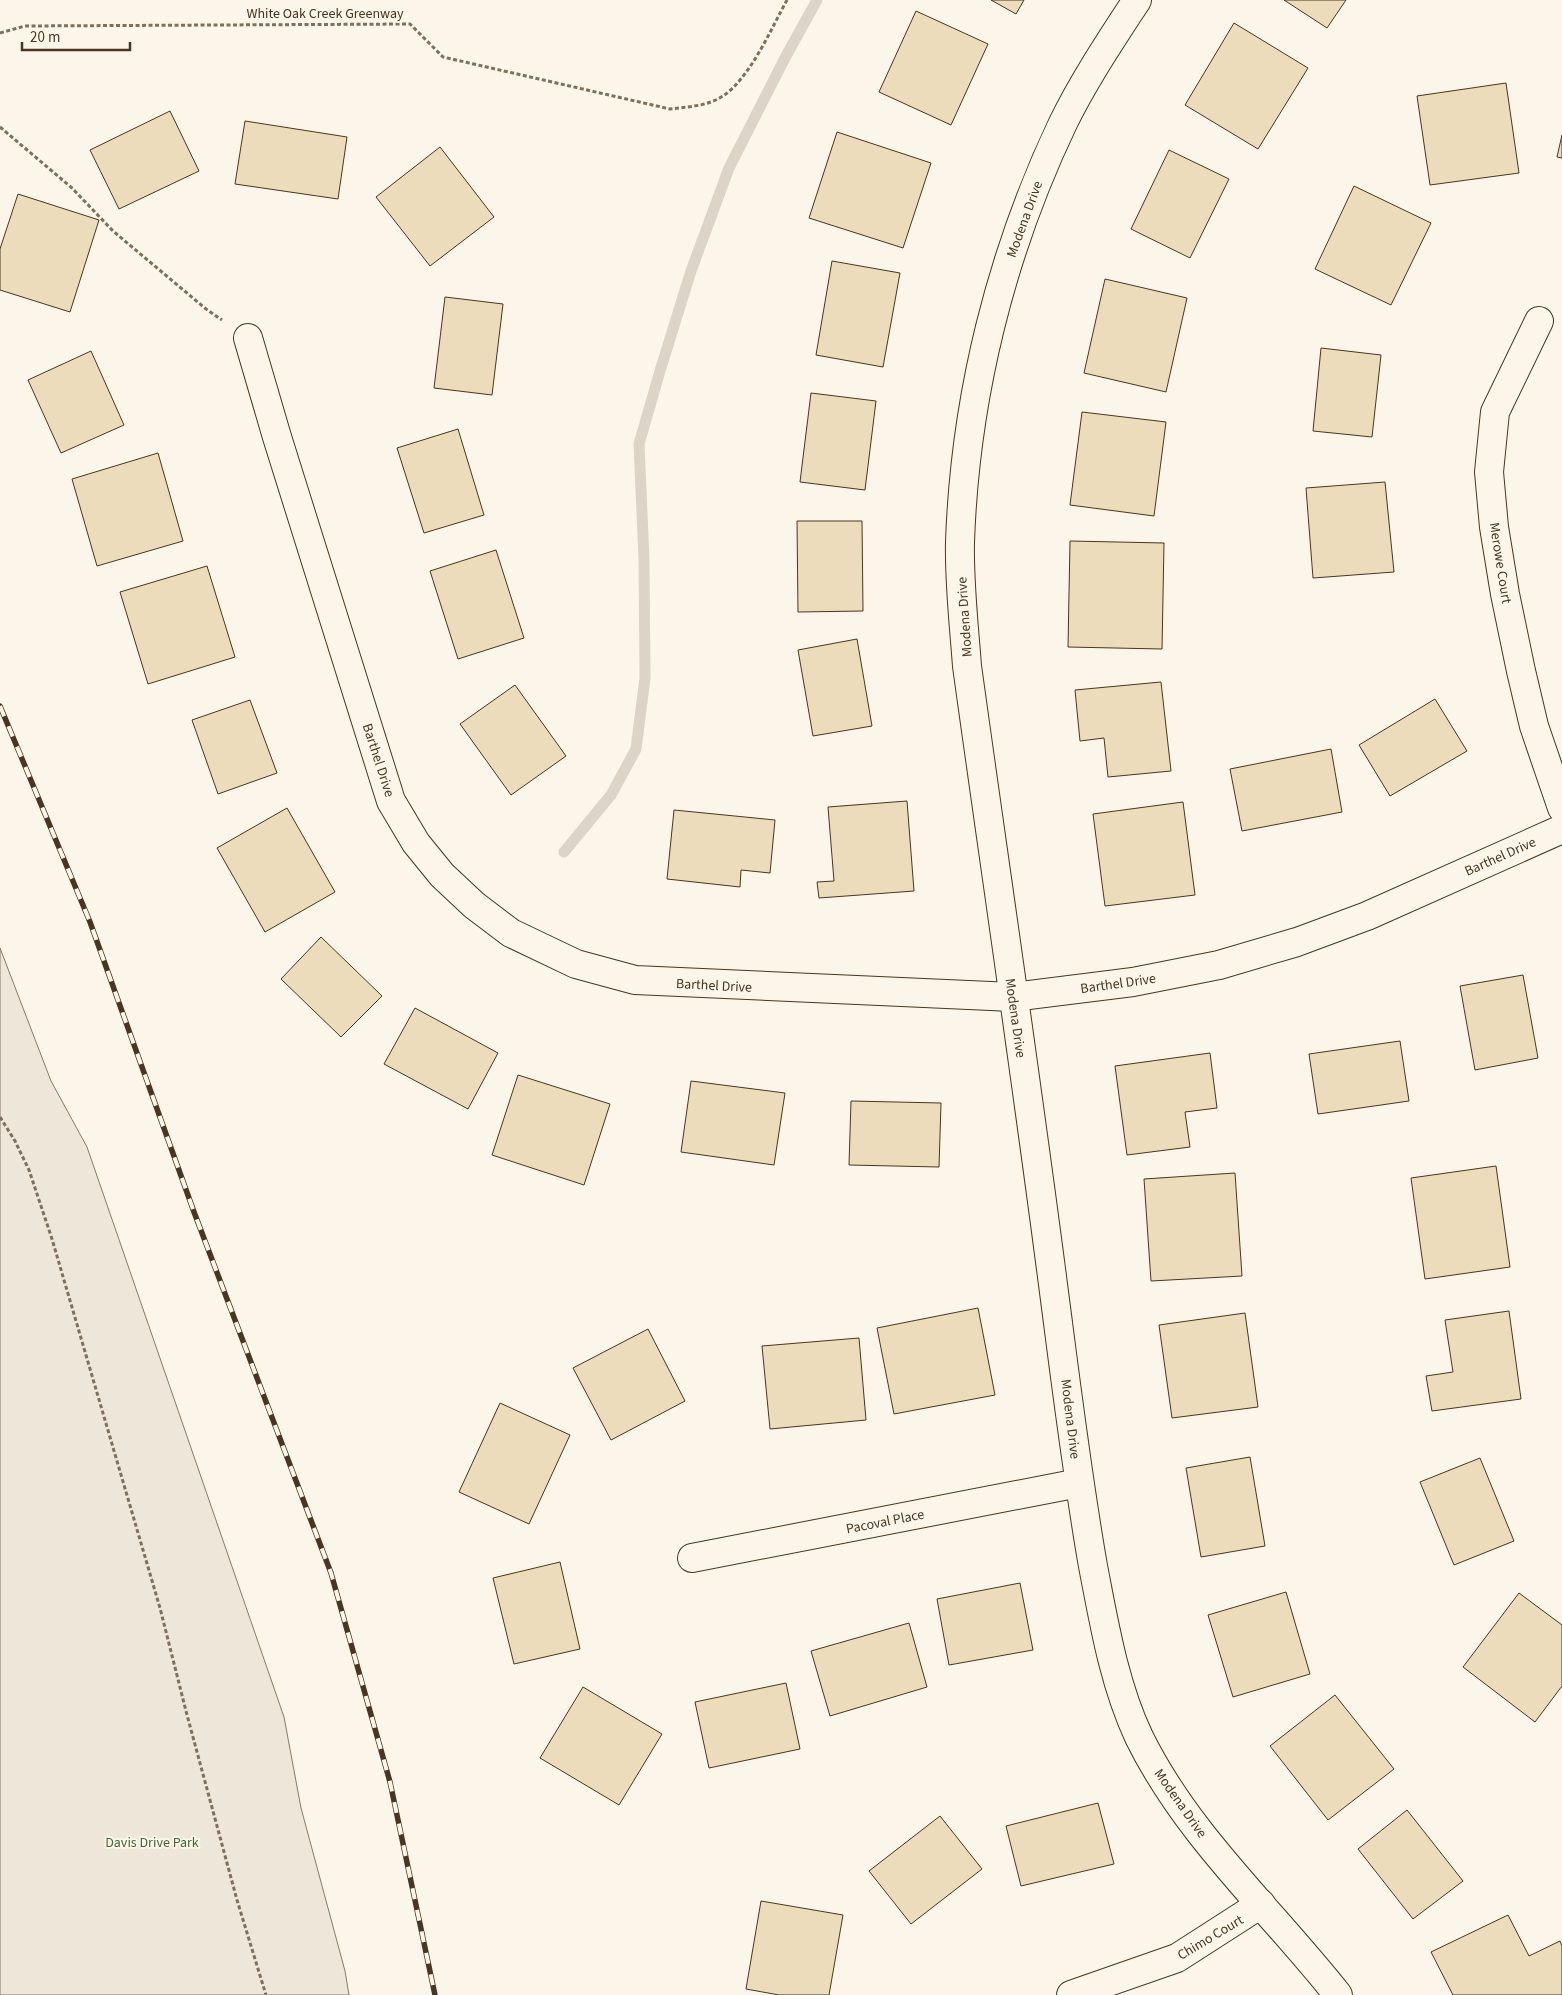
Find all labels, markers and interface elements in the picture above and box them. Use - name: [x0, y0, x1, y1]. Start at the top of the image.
- street label: White Oak Creek Greenway: [246, 4, 404, 24]
- scale bar: [22, 20, 130, 52]
- text: 20 m: [30, 27, 60, 48]
- street label: Modena Drive: [1002, 178, 1048, 261]
- street label: Merowe Court: [1484, 521, 1516, 605]
- street label: Modena Drive: [952, 576, 978, 658]
- street label: Barthel Drive: [357, 721, 399, 800]
- street label: Barthel Drive: [1462, 832, 1539, 882]
- street label: Barthel Drive: [1079, 969, 1157, 999]
- street label: Barthel Drive: [675, 974, 753, 998]
- street label: Modena Drive: [1000, 977, 1031, 1059]
- street label: Modena Drive: [1055, 1378, 1085, 1460]
- street label: Pacoval Place: [844, 1505, 926, 1539]
- street label: Modena Drive: [1149, 1765, 1211, 1842]
- park label: Davis Drive Park: [105, 1833, 199, 1853]
- street label: Chimo Court: [1174, 1910, 1248, 1965]

